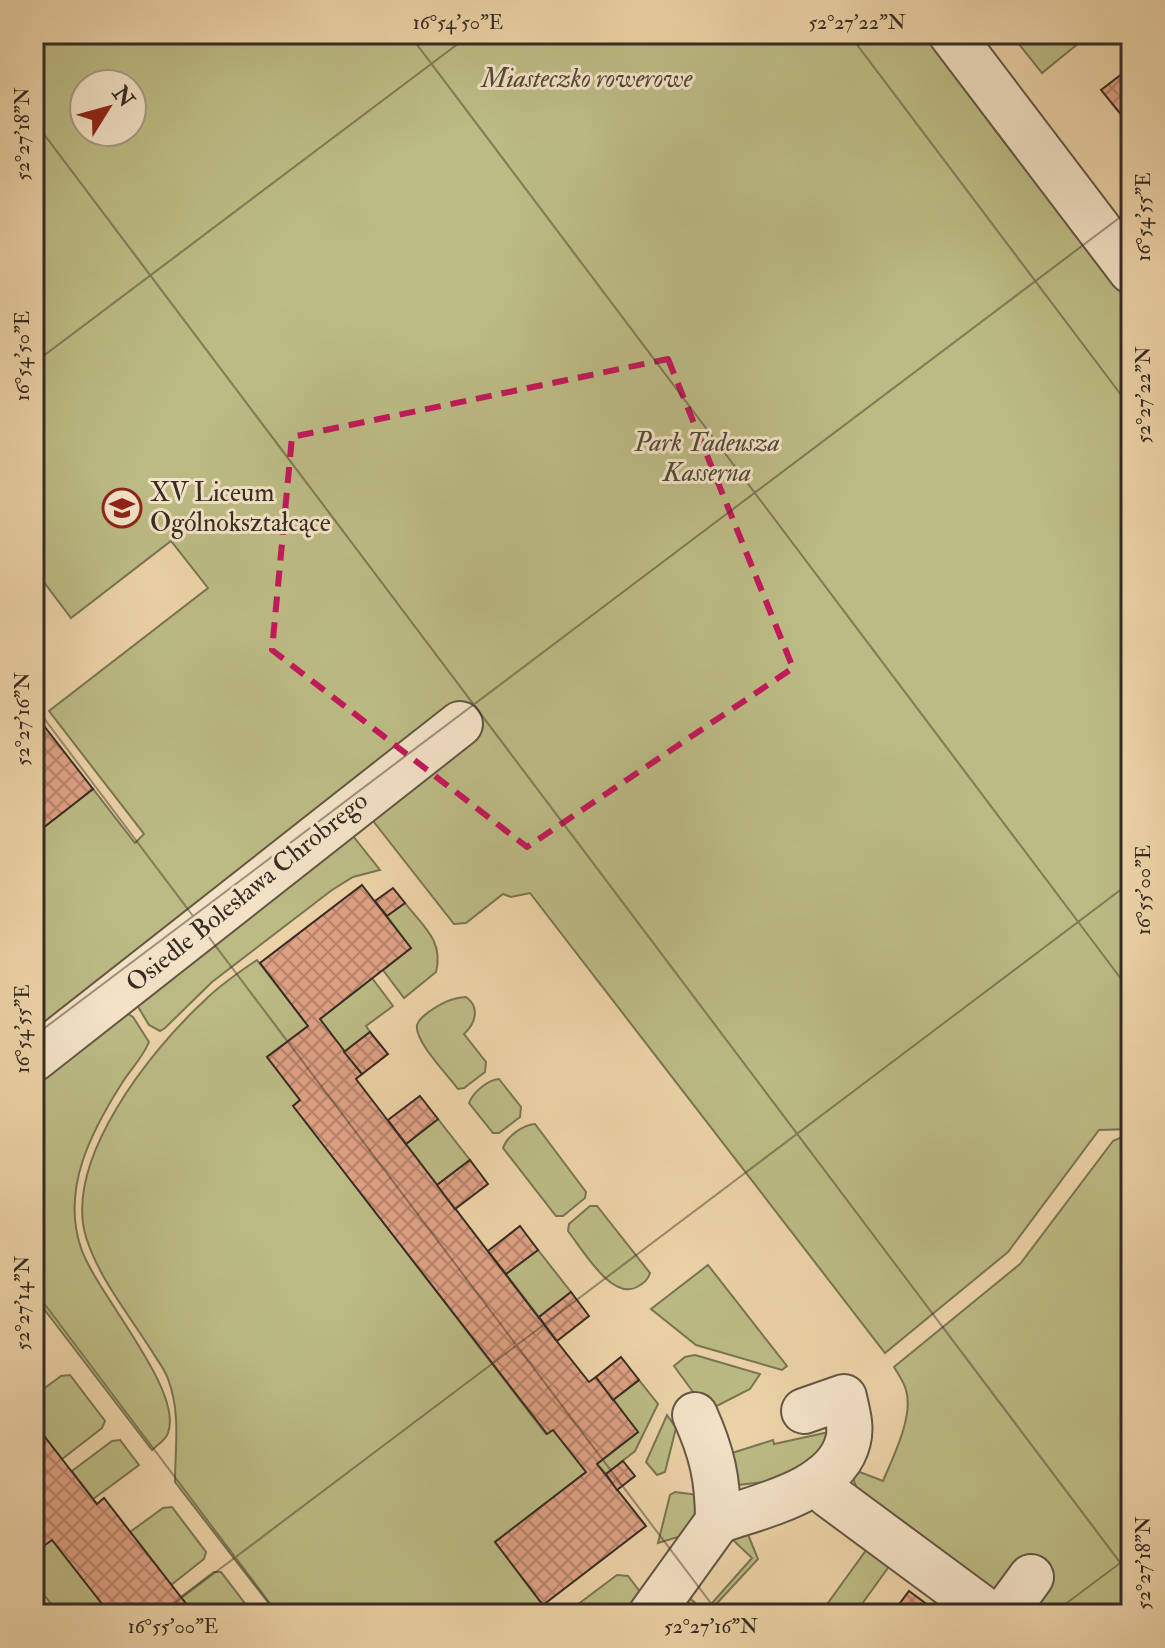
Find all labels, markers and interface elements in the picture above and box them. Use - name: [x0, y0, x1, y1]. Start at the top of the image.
- text: 16°54'50"E: [413, 10, 503, 35]
- text: 52°27'22"N: [808, 10, 906, 35]
- park label: Miasteczko rowerowe: [480, 63, 693, 95]
- north arrow: [68, 68, 148, 148]
- text: N: [105, 79, 140, 113]
- text: 52°27'18"N: [10, 87, 35, 181]
- text: 16°54'55"E: [1131, 172, 1156, 262]
- text: 16°54'50"E: [10, 311, 35, 401]
- text: 52°27'22"N: [1131, 346, 1156, 444]
- park label: Park Tadeusza Kasserna: [633, 427, 780, 489]
- place label: XV Liceum Ogólnokształcące: [150, 477, 331, 539]
- school or university icon: XV Liceum Ogólnokształcące: [101, 487, 143, 529]
- text: 52°27'16"N: [10, 672, 35, 766]
- street label: Osiedle Bolesława Chrobrego: [120, 785, 374, 999]
- text: 16°55'00"E: [1131, 845, 1156, 935]
- text: 16°54'55"E: [10, 984, 35, 1074]
- text: 52°27'14"N: [10, 1255, 35, 1350]
- text: 52°27'18"N: [1131, 1516, 1156, 1610]
- text: 16°55'00"E: [128, 1614, 218, 1639]
- text: 52°27'16"N: [664, 1614, 758, 1639]

